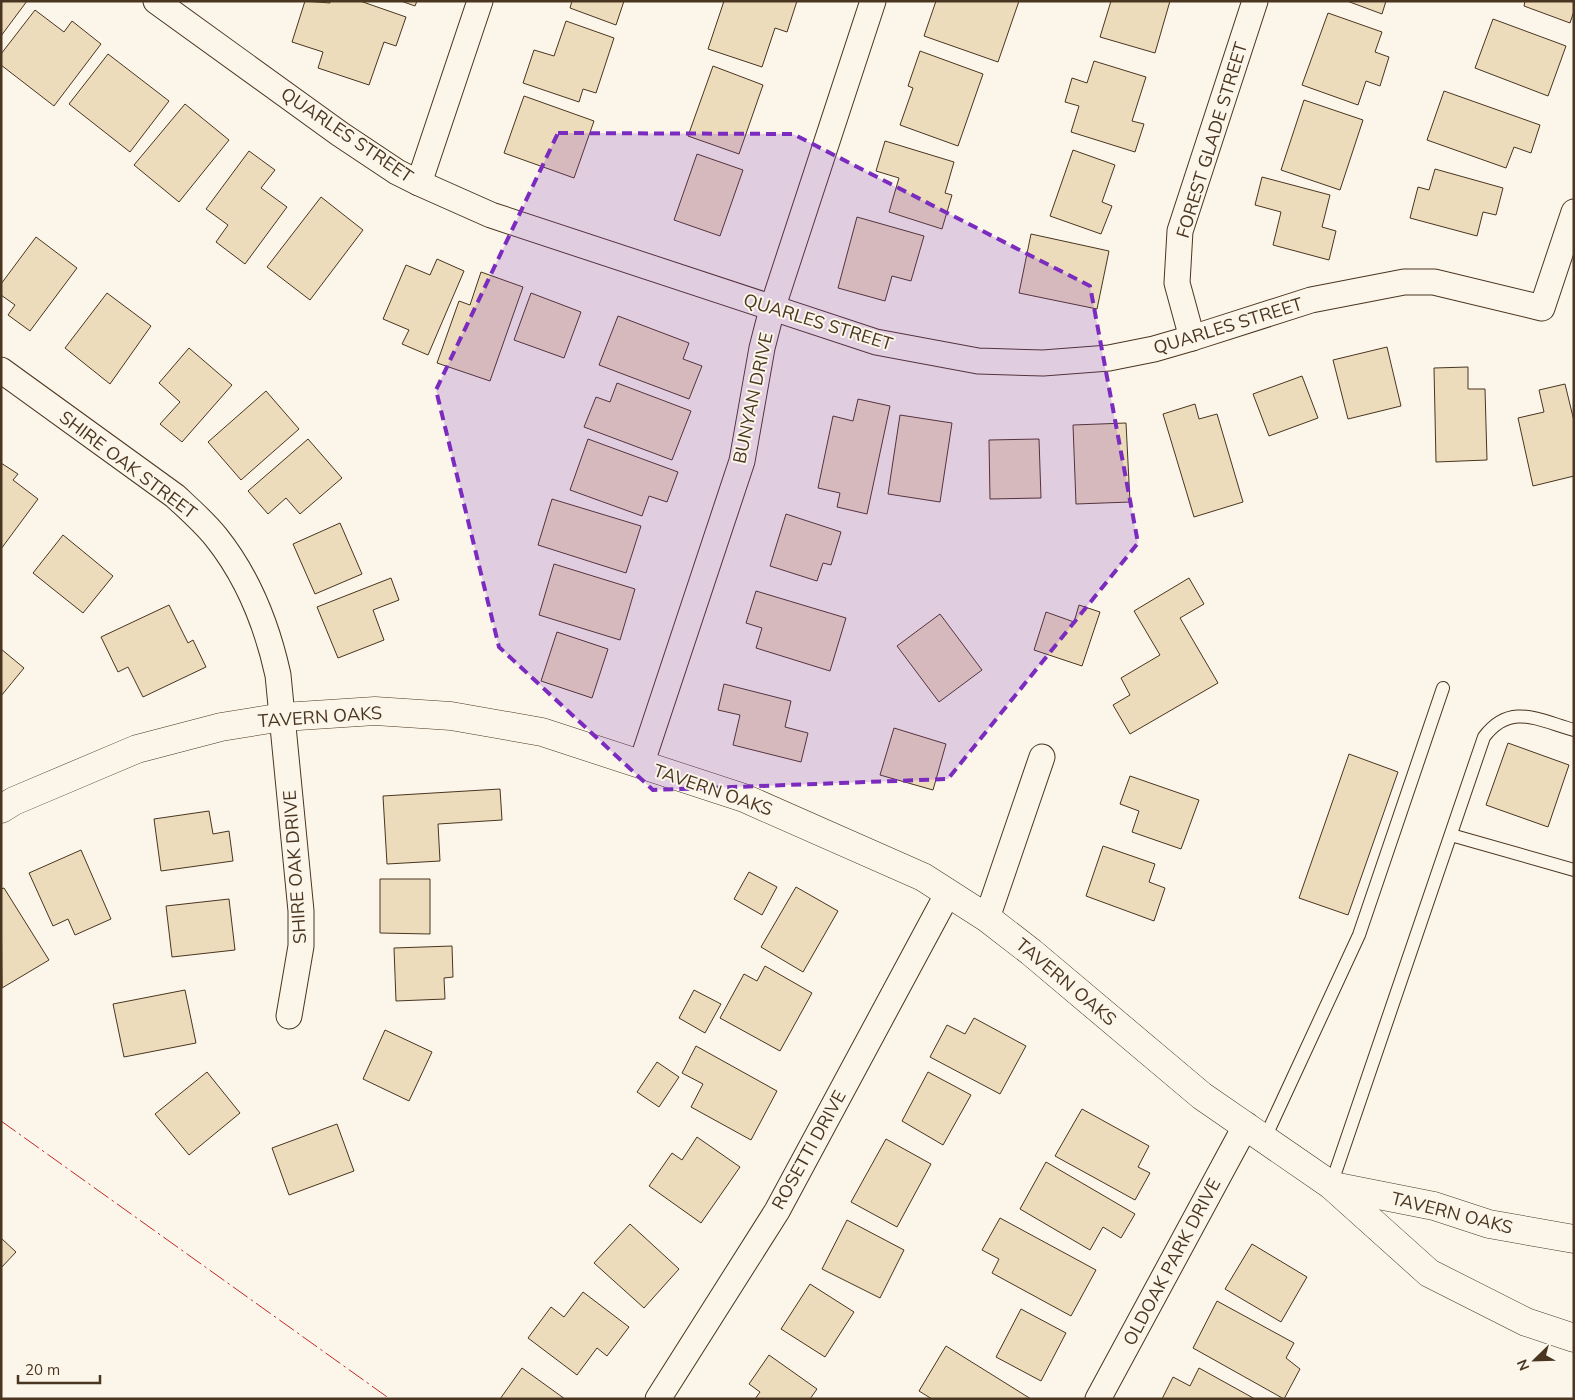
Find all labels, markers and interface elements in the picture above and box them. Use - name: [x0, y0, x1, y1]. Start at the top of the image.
- street label: FOREST GLADE STREET: [1171, 39, 1252, 241]
- street label: QUARLES STREET: [277, 82, 418, 187]
- street label: QUARLES STREET: [741, 288, 896, 355]
- street label: QUARLES STREET: [1150, 292, 1305, 359]
- street label: BUNYAN DRIVE: [727, 330, 778, 466]
- street label: SHIRE OAK STREET: [55, 405, 202, 524]
- street label: TAVERN OAKS: [257, 701, 383, 732]
- street label: TAVERN OAKS: [651, 758, 776, 821]
- street label: SHIRE OAK DRIVE: [278, 789, 311, 945]
- street label: TAVERN OAKS: [1011, 933, 1121, 1030]
- street label: ROSETTI DRIVE: [766, 1086, 851, 1213]
- street label: OLDOAK PARK DRIVE: [1118, 1174, 1225, 1349]
- street label: TAVERN OAKS: [1389, 1186, 1515, 1239]
- north arrow: [1510, 1335, 1560, 1385]
- scale bar: [18, 1352, 100, 1384]
- text: N: [1513, 1357, 1533, 1373]
- text: 20 m: [25, 1360, 60, 1379]

